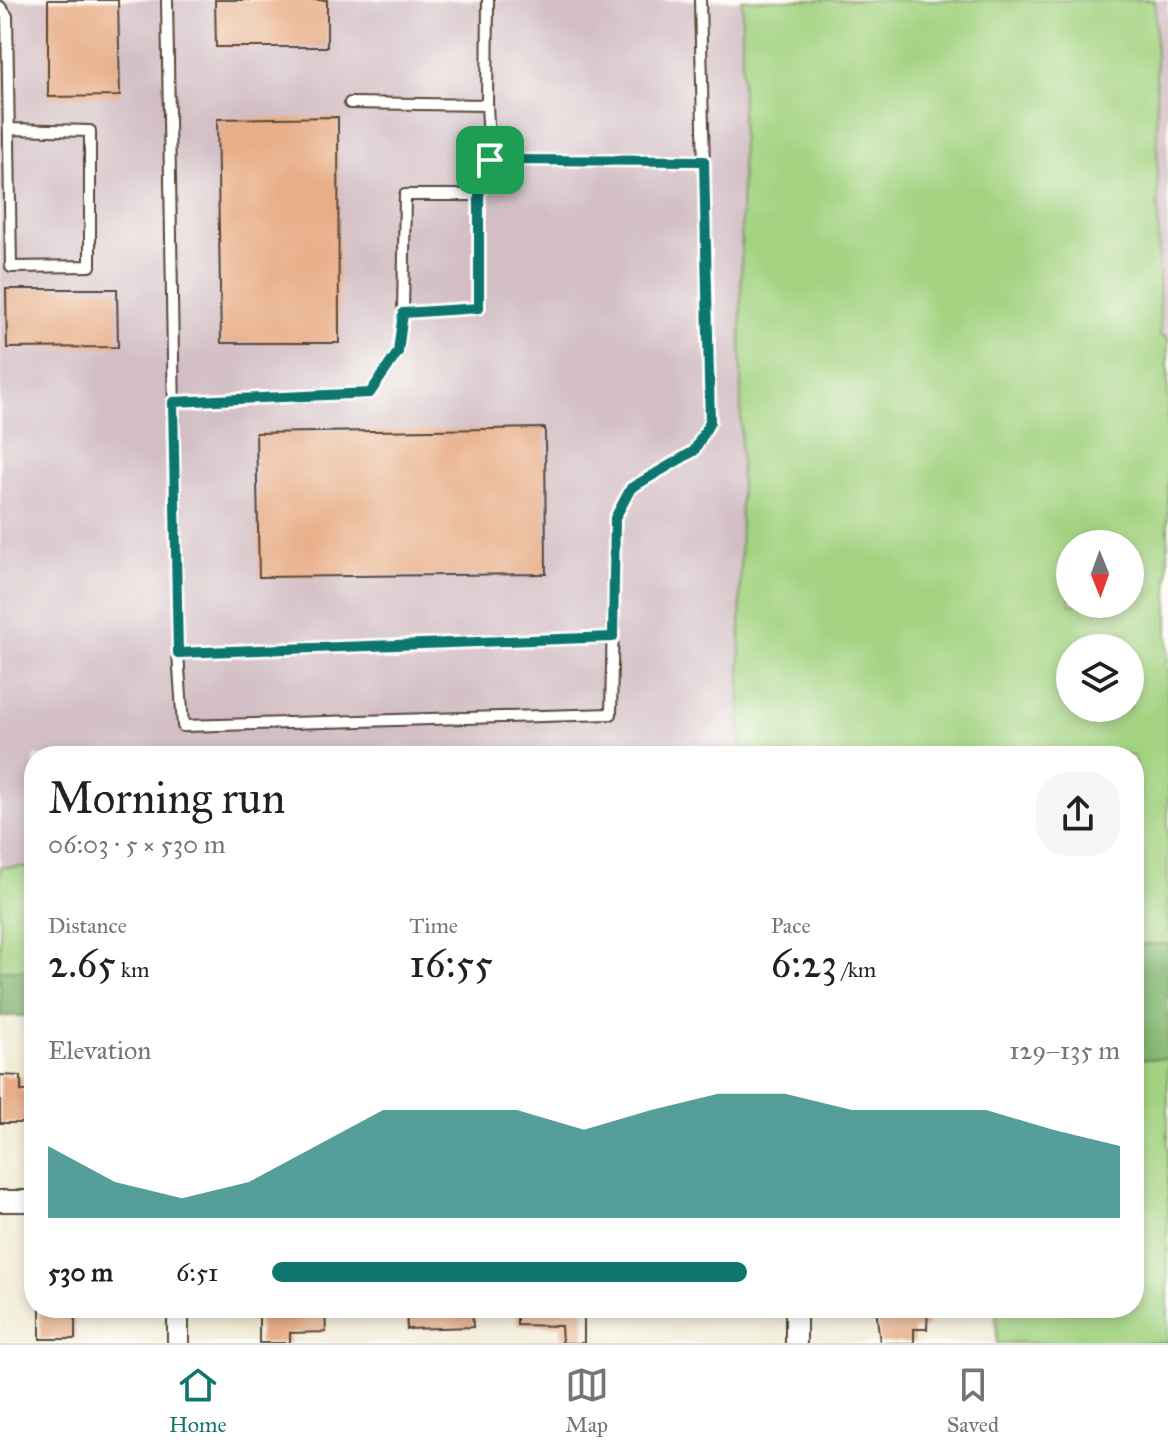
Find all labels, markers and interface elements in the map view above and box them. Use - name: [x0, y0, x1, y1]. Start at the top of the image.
- pin: [456, 126, 524, 194]
- icon: arrive: [468, 138, 512, 182]
- north arrow: [1056, 530, 1144, 618]
- map controls: [1056, 530, 1144, 722]
- button: layers: [1056, 634, 1144, 722]
- text: Morning run: [48, 771, 285, 825]
- button: share: [1036, 772, 1120, 856]
- text: 06:03 · 5 × 530 m: [48, 828, 226, 860]
- text: Distance: [48, 912, 127, 939]
- text: Time: [409, 912, 458, 939]
- text: Pace: [771, 912, 811, 939]
- text: 2.65: [48, 939, 116, 988]
- text: 16:55: [409, 939, 493, 988]
- text: 6:23: [771, 939, 837, 988]
- text: km: [116, 956, 149, 983]
- text: /km: [837, 956, 876, 983]
- text: Elevation: [48, 1034, 151, 1066]
- text: 129–135 m: [1009, 1034, 1120, 1066]
- text: 530 m: [48, 1256, 113, 1288]
- text: 6:51: [176, 1256, 218, 1288]
- tab: Home: [169, 1363, 227, 1438]
- tab: Map: [565, 1363, 609, 1438]
- tab: Saved: [947, 1363, 999, 1438]

